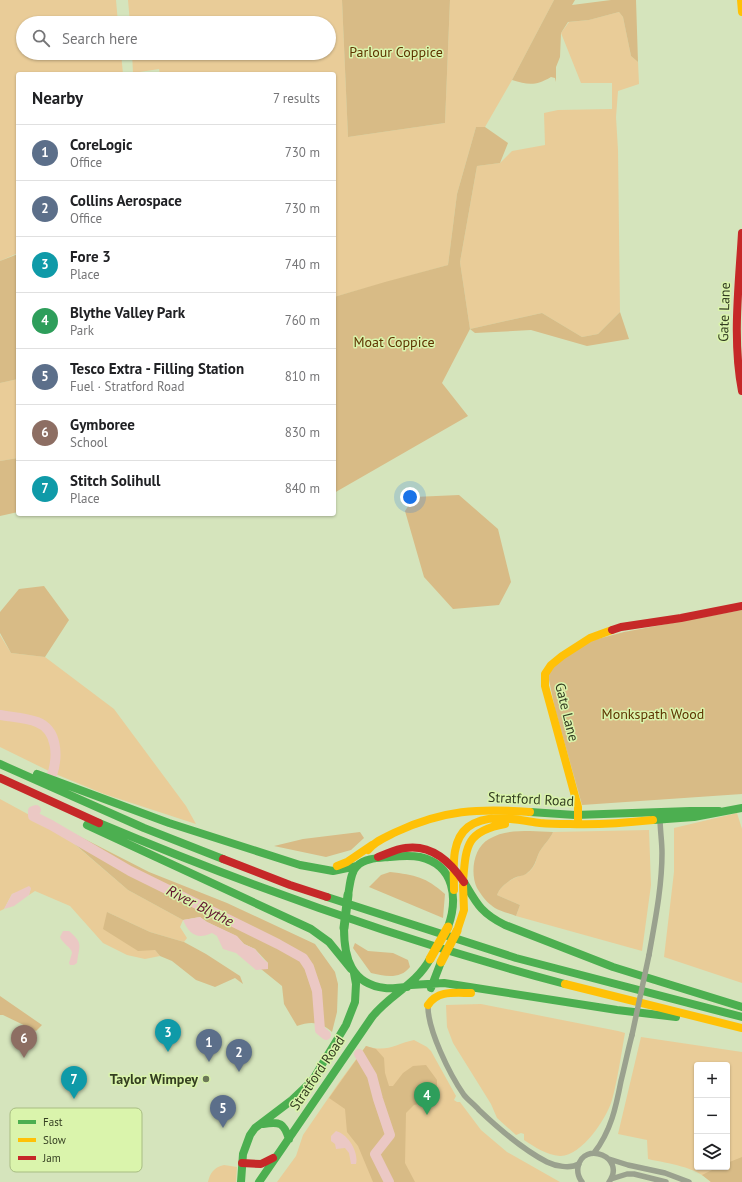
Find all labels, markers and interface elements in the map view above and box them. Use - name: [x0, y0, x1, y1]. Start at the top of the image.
- search box: [16, 16, 336, 60]
- icon: search: [30, 27, 52, 49]
- text: Search here: [62, 29, 138, 48]
- park label: Parlour Coppice: [349, 43, 443, 61]
- text: Nearby: [32, 87, 83, 109]
- text: 7 results: [273, 90, 320, 107]
- text: CoreLogic: [70, 135, 133, 154]
- text: 1: [41, 144, 49, 161]
- text: 730 m: [285, 144, 320, 161]
- text: Office: [70, 154, 102, 171]
- text: Collins Aerospace: [70, 191, 182, 210]
- text: 2: [41, 200, 49, 217]
- text: 730 m: [285, 200, 320, 217]
- text: Office: [70, 210, 102, 227]
- text: Fore 3: [70, 247, 111, 266]
- text: 3: [41, 256, 49, 273]
- text: 740 m: [285, 256, 320, 273]
- text: Place: [70, 266, 100, 283]
- street label: Gate Lane: [714, 282, 734, 342]
- text: Blythe Valley Park: [70, 303, 185, 322]
- text: 4: [41, 312, 49, 329]
- text: 760 m: [285, 312, 320, 329]
- text: Park: [70, 322, 94, 339]
- park label: Moat Coppice: [353, 333, 435, 351]
- text: Tesco Extra - Filling Station: [70, 359, 244, 378]
- text: 5: [41, 368, 49, 385]
- text: 810 m: [285, 368, 320, 385]
- text: Fuel · Stratford Road: [70, 378, 185, 395]
- text: Gymboree: [70, 415, 135, 434]
- text: 6: [41, 424, 49, 441]
- text: 830 m: [285, 424, 320, 441]
- text: School: [70, 434, 108, 451]
- text: Stitch Solihull: [70, 471, 160, 490]
- text: 7: [41, 480, 49, 497]
- text: 840 m: [285, 480, 320, 497]
- your location: [400, 487, 420, 507]
- text: Place: [70, 490, 100, 507]
- street label: Gate Lane: [551, 681, 583, 743]
- park label: Monkspath Wood: [602, 705, 704, 723]
- street label: Stratford Road: [488, 788, 574, 810]
- water label: River Blythe: [163, 881, 237, 931]
- pin: 3: [155, 1019, 181, 1052]
- pin: 6: [11, 1025, 37, 1058]
- pin: 1: [196, 1029, 222, 1062]
- street label: Stratford Road: [285, 1032, 349, 1114]
- pin: 2: [226, 1039, 252, 1072]
- map controls: [694, 1062, 730, 1170]
- button: +: [694, 1062, 730, 1098]
- pin: 7: [61, 1066, 87, 1099]
- place label: Taylor Wimpey: [110, 1070, 198, 1088]
- marker: Taylor Wimpey: [201, 1074, 211, 1084]
- pin: 4: [414, 1082, 440, 1115]
- pin: 5: [210, 1095, 236, 1128]
- button: −: [694, 1098, 730, 1134]
- legend: [10, 1108, 142, 1172]
- text: Fast: [43, 1115, 63, 1129]
- text: Slow: [43, 1133, 66, 1147]
- button: layers: [694, 1134, 730, 1170]
- text: Jam: [42, 1151, 61, 1165]

